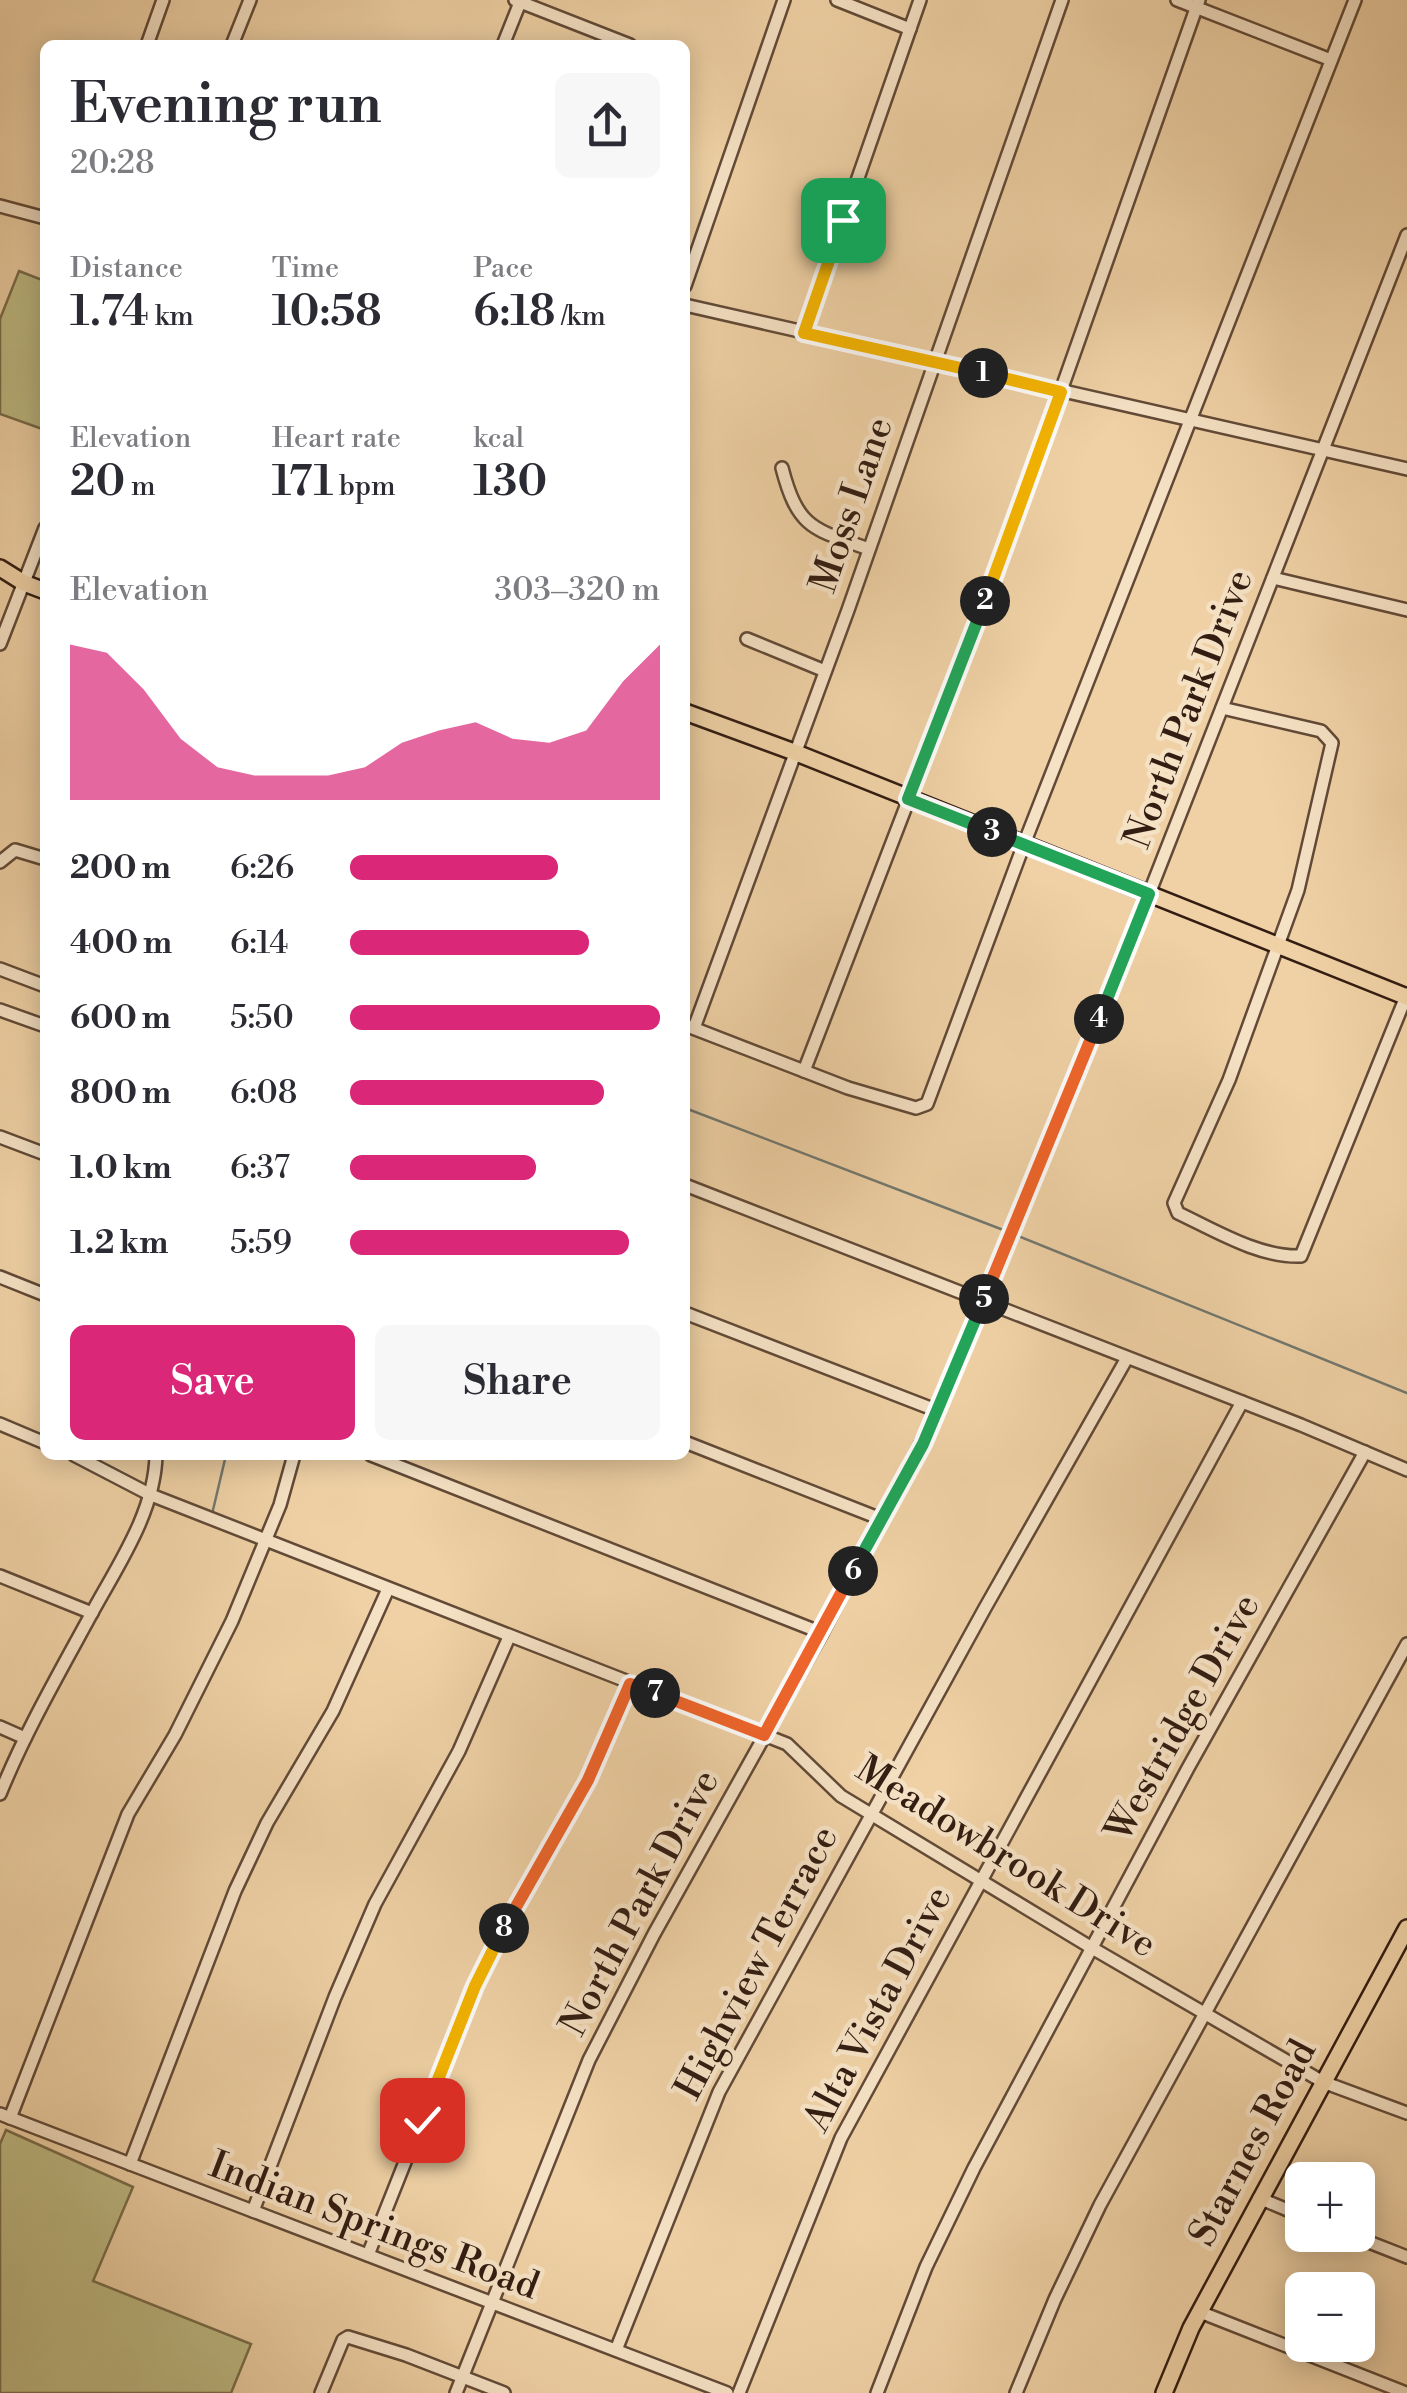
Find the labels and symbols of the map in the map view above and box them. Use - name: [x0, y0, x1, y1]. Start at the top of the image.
- pin: [801, 178, 886, 263]
- pin: 1: [958, 348, 1008, 398]
- street label: Moss Lane: [800, 411, 904, 599]
- street label: North Park Drive: [1114, 563, 1264, 855]
- pin: 2: [960, 576, 1010, 626]
- pin: 3: [967, 807, 1017, 857]
- pin: 4: [1074, 994, 1124, 1044]
- pin: 5: [959, 1274, 1009, 1324]
- pin: 6: [828, 1546, 878, 1596]
- street label: Westridge Drive: [1095, 1586, 1270, 1851]
- pin: 7: [630, 1668, 680, 1718]
- street label: Meadowbrook Drive: [847, 1746, 1165, 1968]
- street label: North Park Drive: [550, 1762, 730, 2044]
- street label: Highview Terrace: [665, 1818, 849, 2108]
- street label: Alta Vista Drive: [793, 1878, 962, 2140]
- pin: 8: [479, 1903, 529, 1953]
- street label: Starnes Road: [1179, 2032, 1327, 2254]
- pin: [380, 2078, 465, 2163]
- street label: Indian Springs Road: [203, 2141, 546, 2311]

